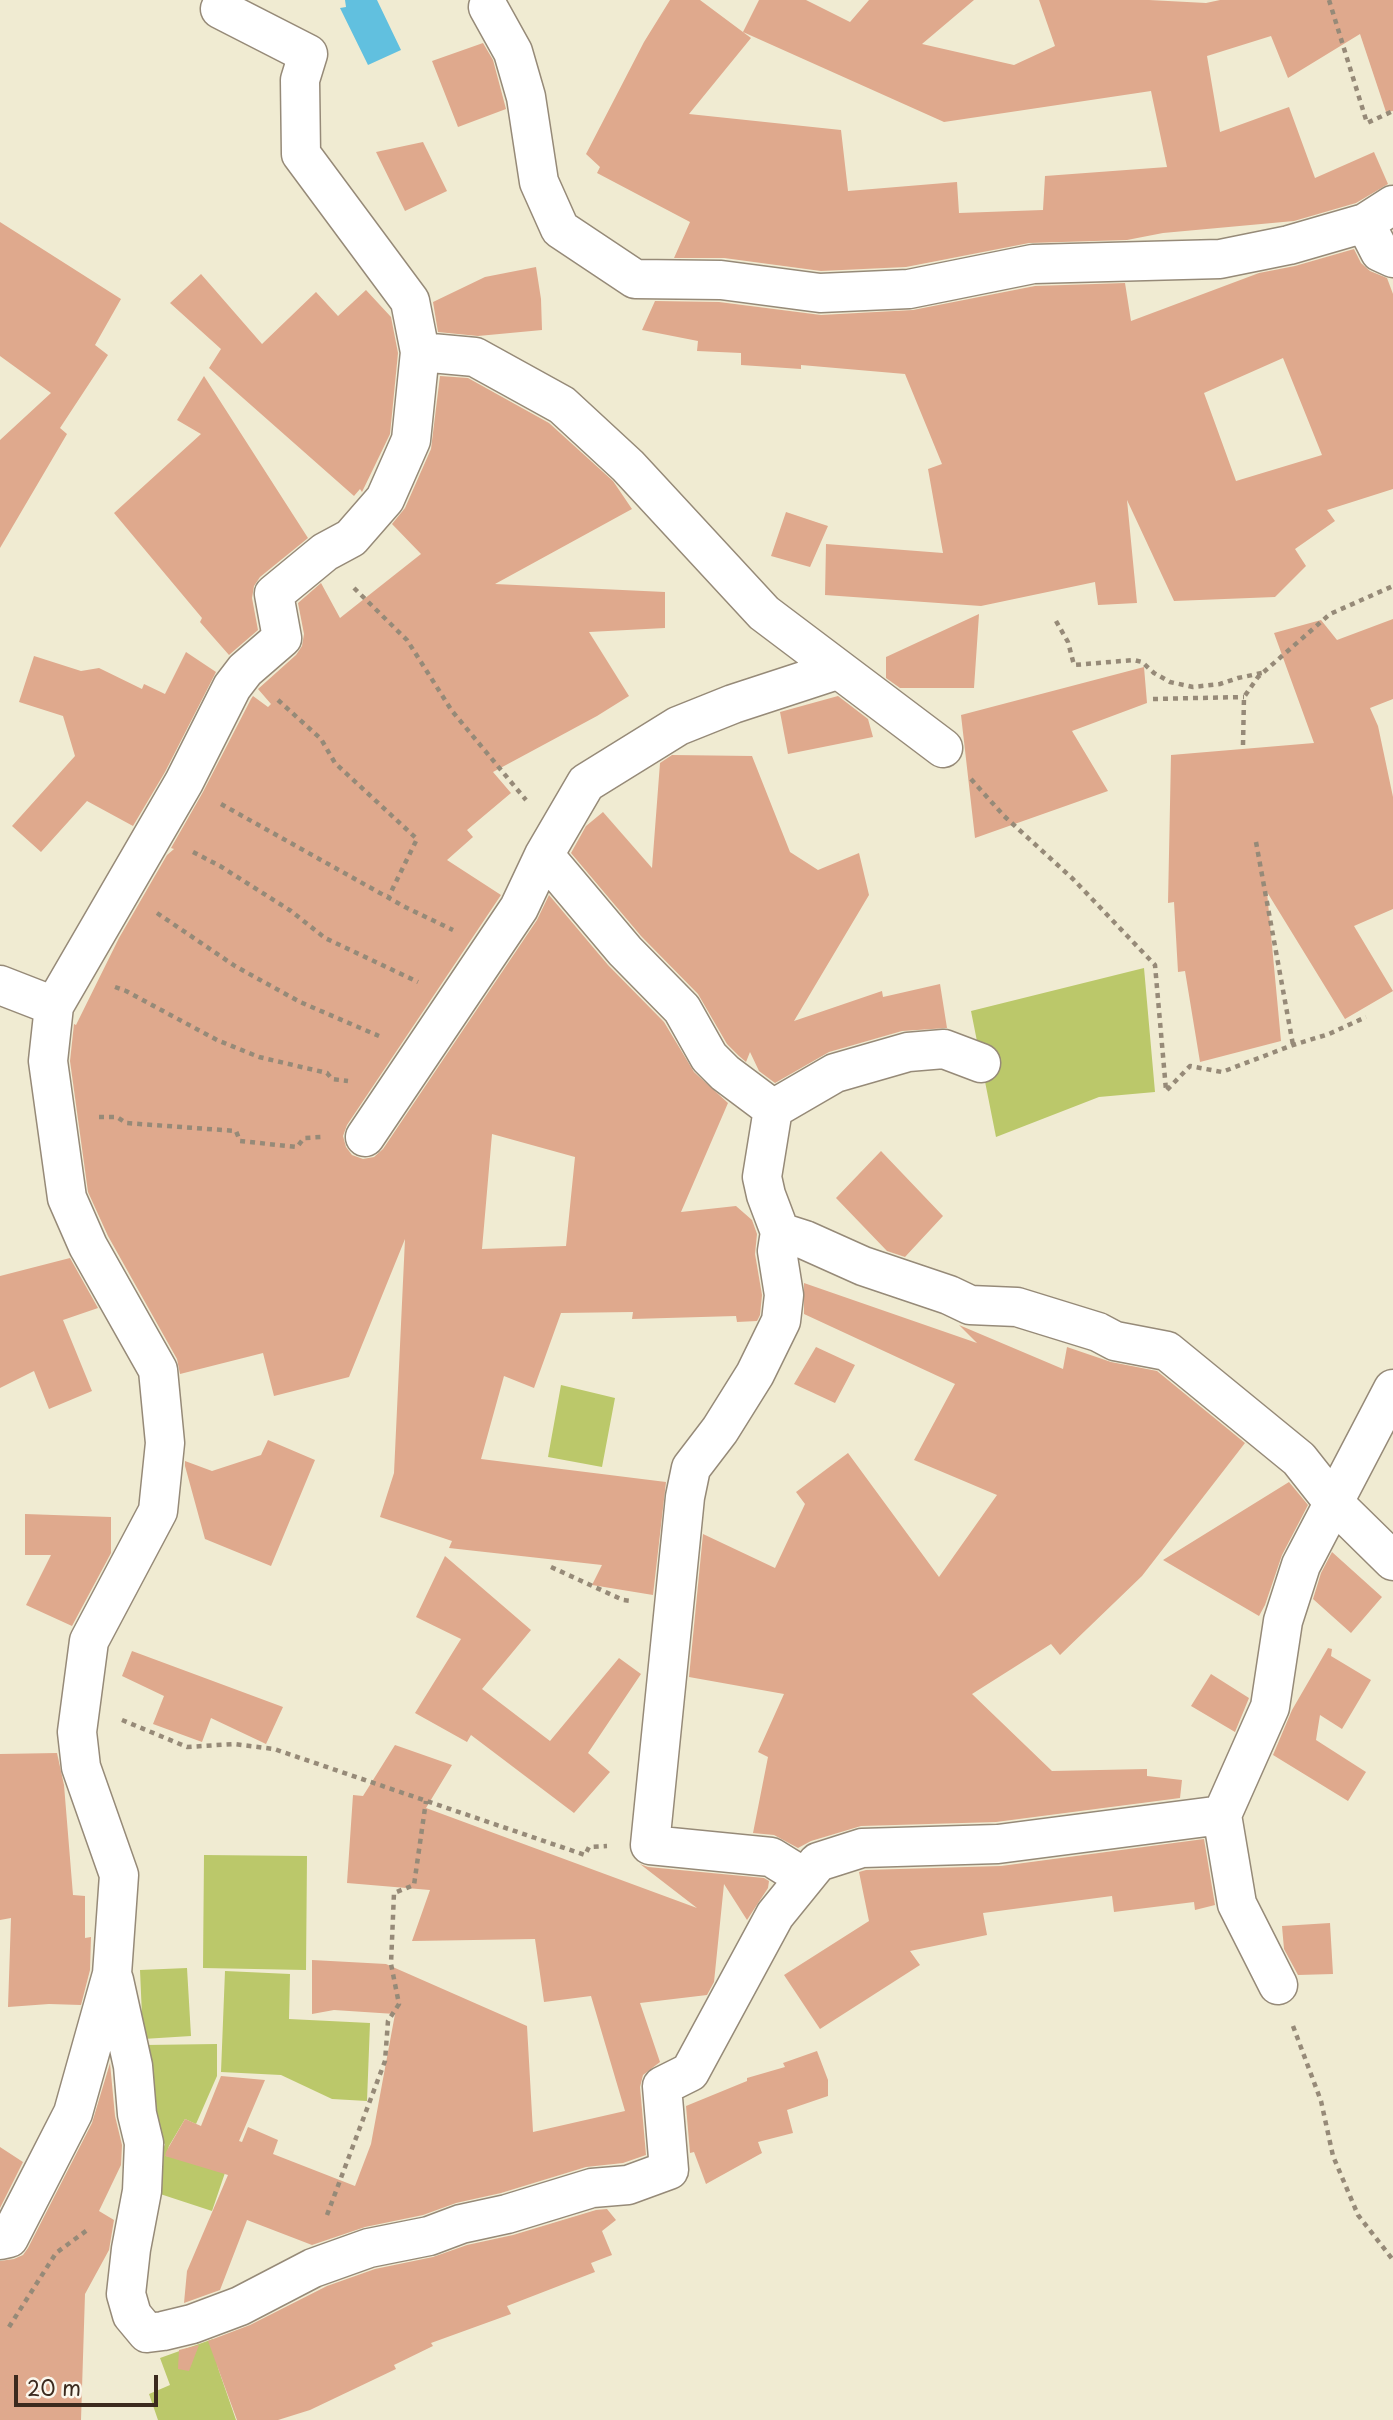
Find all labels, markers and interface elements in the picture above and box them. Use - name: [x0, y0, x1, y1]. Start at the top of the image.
- scale bar: [18, 2360, 161, 2404]
- text: 20 m: [27, 2371, 81, 2403]

